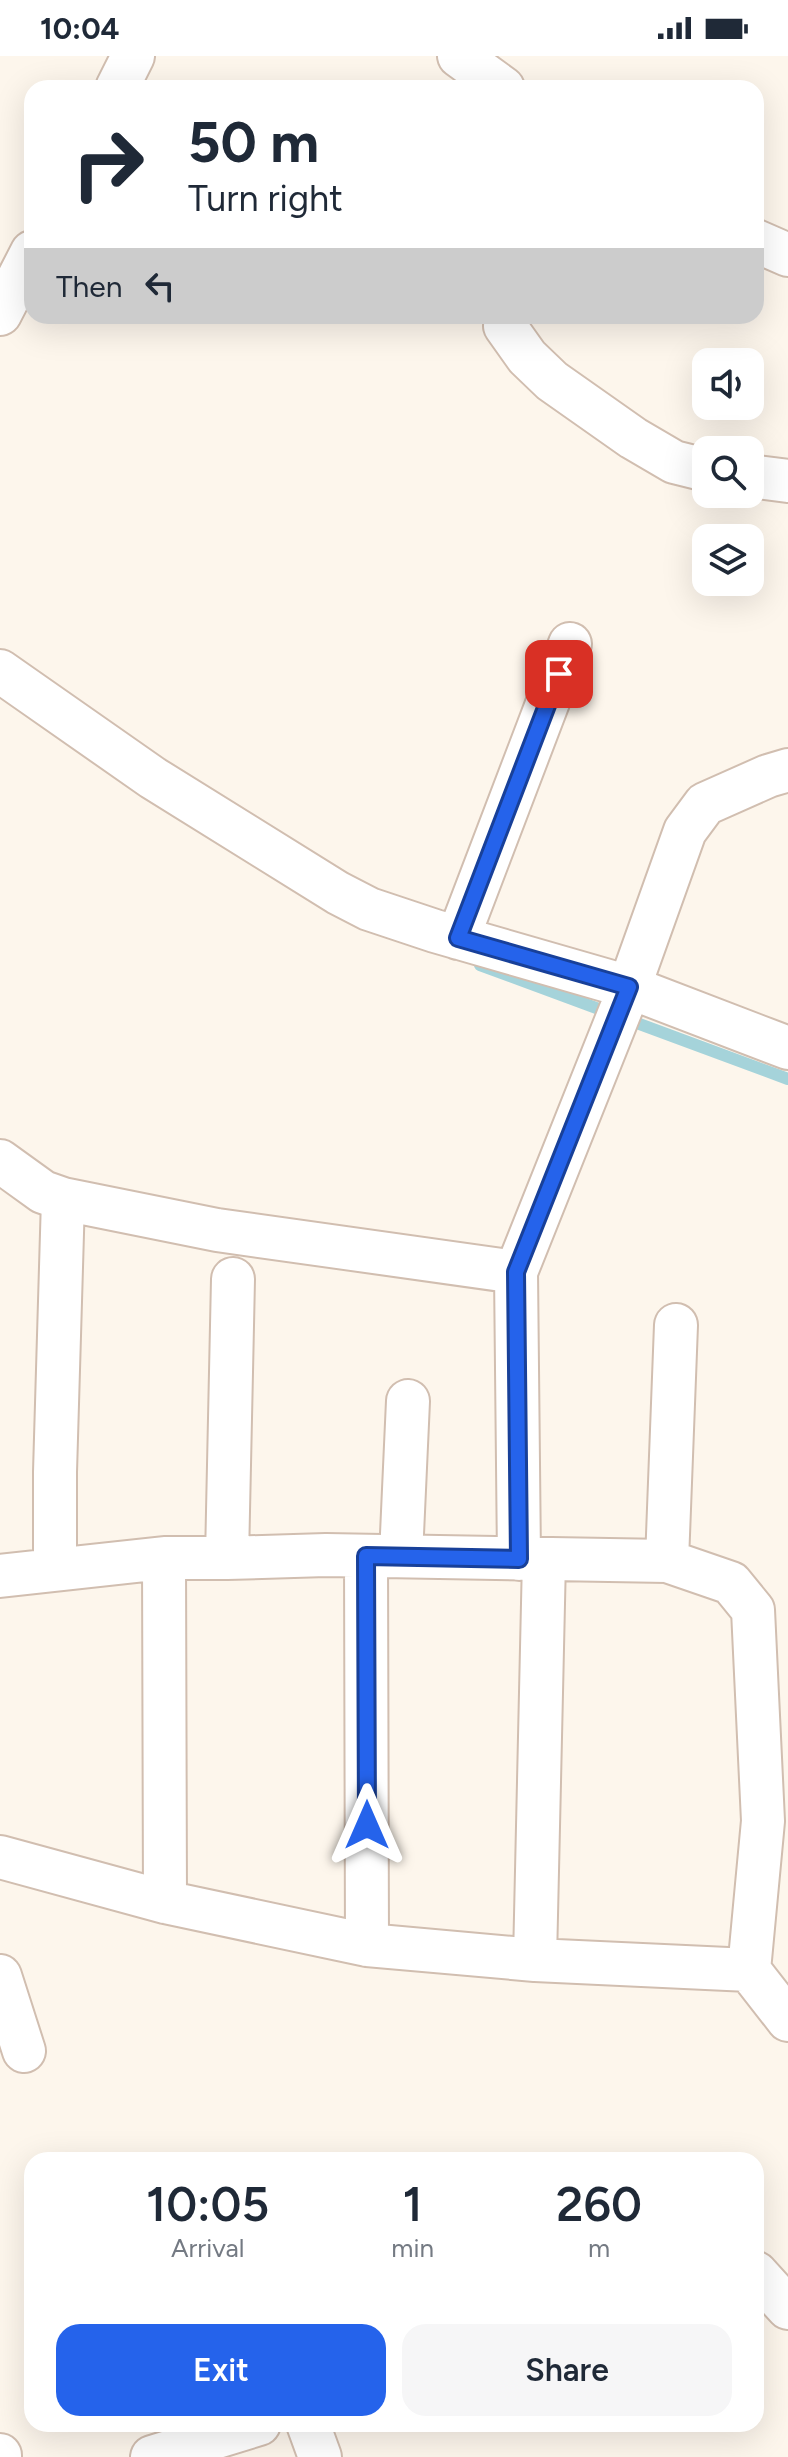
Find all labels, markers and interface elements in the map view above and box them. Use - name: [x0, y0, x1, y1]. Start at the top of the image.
- text: 10:04: [40, 10, 120, 47]
- text: 50 m: [188, 109, 319, 176]
- icon: right: [56, 112, 160, 216]
- text: Turn right: [188, 177, 343, 220]
- icon: left: [138, 264, 182, 308]
- text: Then: [56, 268, 122, 305]
- map controls: [692, 348, 764, 596]
- button: sound: [692, 348, 764, 420]
- button: search: [692, 436, 764, 508]
- button: layers: [692, 524, 764, 596]
- pin: [525, 640, 593, 708]
- icon: arrive: [537, 652, 581, 696]
- position arrow: [325, 1783, 409, 1867]
- text: 10:05: [146, 2175, 269, 2233]
- text: 1: [403, 2175, 423, 2233]
- text: 260: [556, 2175, 642, 2233]
- text: Arrival: [171, 2232, 244, 2264]
- text: min: [391, 2232, 434, 2264]
- text: m: [588, 2232, 610, 2264]
- button: Exit: [56, 2324, 386, 2416]
- button: Share: [402, 2324, 732, 2416]

